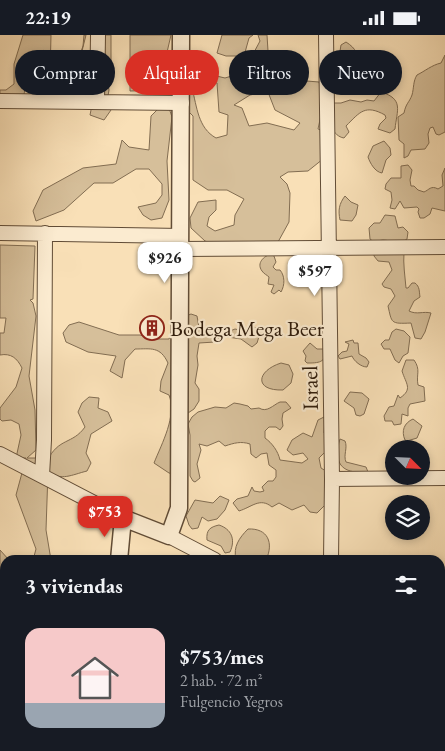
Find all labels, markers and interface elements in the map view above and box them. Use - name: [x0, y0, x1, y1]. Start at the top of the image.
- text: 22:19: [25, 5, 71, 30]
- chip: Comprar: [15, 50, 115, 95]
- chip: Alquilar: [125, 50, 219, 95]
- chip: Filtros: [229, 50, 309, 95]
- chip: Nuevo: [319, 50, 402, 95]
- pin: $926: [135, 241, 195, 284]
- text: $926: [149, 247, 181, 268]
- pin: $597: [285, 255, 345, 297]
- text: $597: [299, 260, 331, 281]
- place label: Bodega Mega Beer: [170, 314, 325, 343]
- building icon: Bodega Mega Beer: [139, 315, 165, 341]
- street label: Israel: [295, 365, 325, 411]
- north arrow: [385, 440, 430, 485]
- map controls: [385, 440, 430, 540]
- pin: $753: [75, 495, 135, 538]
- button: layers: [385, 495, 430, 540]
- text: $753: [89, 501, 121, 522]
- icon: filters: [392, 571, 420, 599]
- text: 3 viviendas: [25, 572, 123, 599]
- text: $753/mes: [180, 643, 264, 670]
- icon: home: [65, 648, 125, 708]
- text: 2 hab. · 72 m²: [180, 670, 262, 691]
- text: Fulgencio Yegros: [180, 691, 283, 712]

